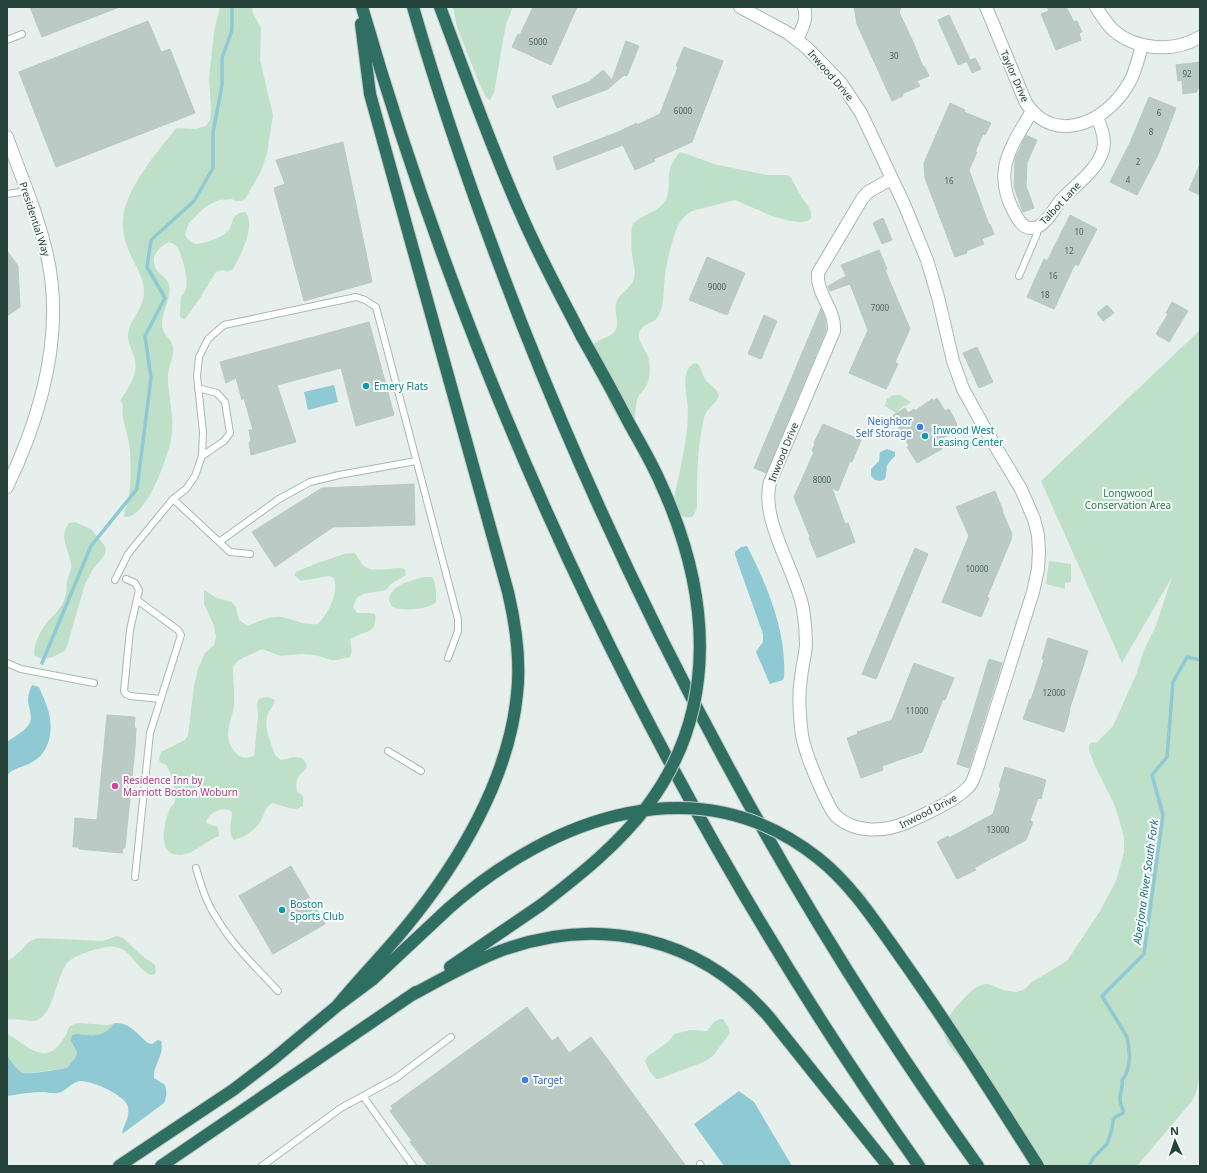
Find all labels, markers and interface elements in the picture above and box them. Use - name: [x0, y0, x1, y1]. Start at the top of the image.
- house number: 5000: [529, 36, 548, 47]
- street label: Inwood Drive: [805, 47, 857, 104]
- street label: Taylor Drive: [997, 48, 1033, 105]
- house number: 30: [889, 50, 899, 61]
- house number: 92: [1182, 68, 1192, 79]
- house number: 6000: [674, 105, 693, 116]
- house number: 6: [1157, 107, 1162, 118]
- house number: 8: [1149, 126, 1154, 137]
- house number: 2: [1136, 156, 1141, 167]
- house number: 4: [1126, 174, 1131, 185]
- house number: 16: [944, 175, 954, 186]
- street label: Talbot Lane: [1036, 178, 1084, 228]
- street label: Presidential Way: [16, 180, 54, 259]
- house number: 10: [1074, 226, 1084, 237]
- house number: 12: [1064, 245, 1074, 256]
- house number: 16: [1048, 270, 1058, 281]
- house number: 9000: [708, 281, 727, 292]
- house number: 18: [1040, 289, 1050, 300]
- house number: 7000: [871, 302, 890, 313]
- place label: Emery Flats: [374, 379, 428, 393]
- marker: Emery Flats: [361, 381, 371, 391]
- place label: Neighbor Self Storage: [856, 414, 912, 440]
- street label: Inwood Drive: [765, 420, 801, 484]
- marker: Neighbor Self Storage: [915, 422, 925, 432]
- place label: Inwood West Leasing Center: [933, 423, 1003, 449]
- marker: Inwood West Leasing Center: [920, 431, 930, 441]
- house number: 8000: [813, 474, 832, 485]
- park label: Longwood Conservation Area: [1085, 486, 1171, 512]
- house number: 10000: [966, 563, 989, 574]
- house number: 12000: [1043, 687, 1066, 698]
- house number: 11000: [906, 705, 929, 716]
- place label: Residence Inn by Marriott Boston Woburn: [123, 773, 238, 799]
- marker: Residence Inn by Marriott Boston Woburn: [110, 781, 120, 791]
- street label: Inwood Drive: [897, 790, 960, 832]
- water label: Aberjona River South Fork: [1129, 818, 1161, 947]
- house number: 13000: [987, 824, 1010, 835]
- place label: Boston Sports Club: [290, 897, 344, 923]
- marker: Boston Sports Club: [277, 905, 287, 915]
- place label: Target: [533, 1073, 563, 1087]
- marker: Target: [520, 1075, 530, 1085]
- north arrow: [1155, 1121, 1195, 1161]
- text: N: [1170, 1123, 1179, 1138]

